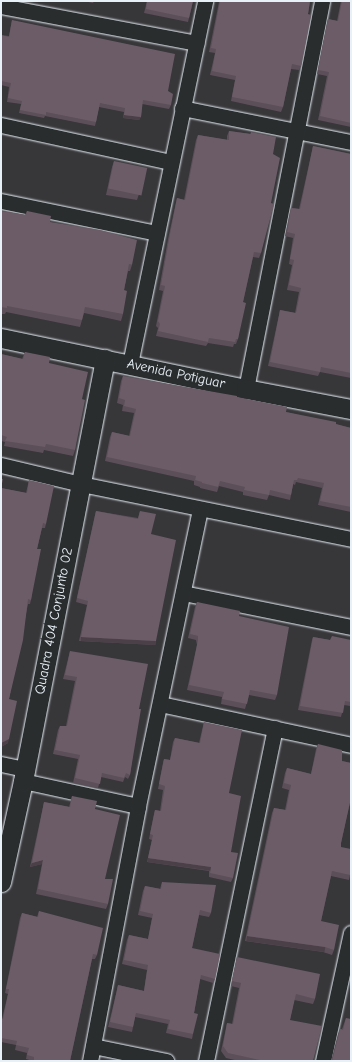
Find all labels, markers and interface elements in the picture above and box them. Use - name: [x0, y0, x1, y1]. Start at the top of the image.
- street label: Avenida Potiguar: [125, 355, 227, 393]
- street label: Quadra 404 Conjunto 02: [32, 546, 76, 696]

